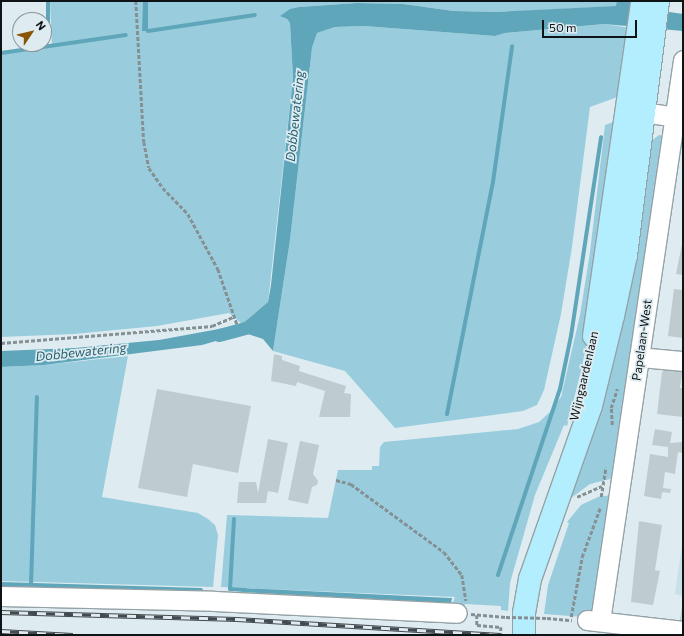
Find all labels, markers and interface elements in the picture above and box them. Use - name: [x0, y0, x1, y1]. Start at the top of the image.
- north arrow: [12, 12, 52, 52]
- scale bar: [544, 12, 639, 38]
- text: N: [34, 18, 49, 33]
- text: 50 m: [549, 20, 577, 34]
- water label: Dobbewatering: [282, 70, 308, 162]
- street label: Papelaan-West: [629, 298, 655, 382]
- street label: Wijngaardenlaan: [567, 330, 601, 422]
- water label: Dobbewatering: [35, 339, 127, 365]

